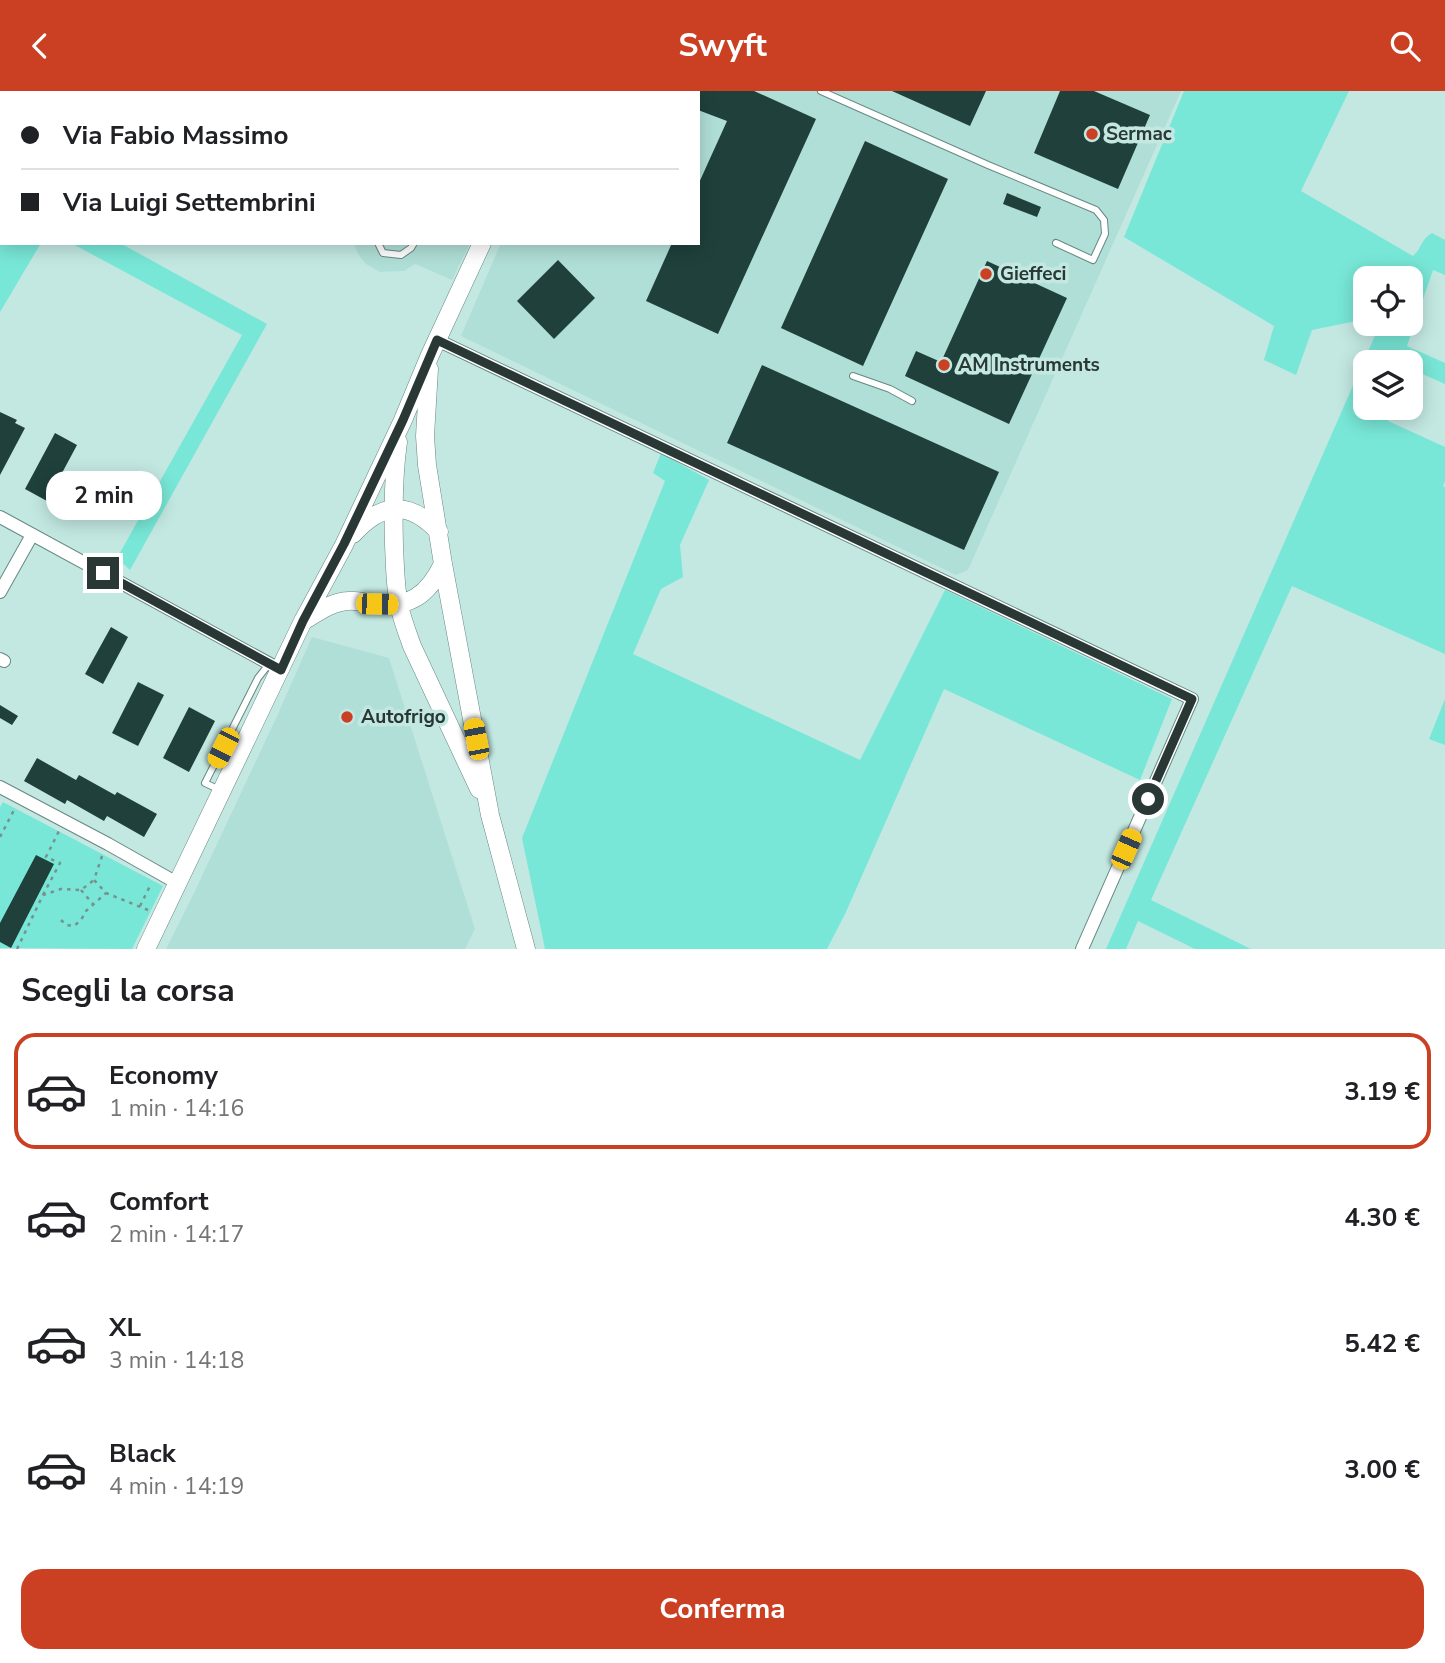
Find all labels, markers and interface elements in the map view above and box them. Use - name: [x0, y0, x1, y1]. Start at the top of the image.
- text: Swyft: [678, 24, 767, 67]
- icon: back: [21, 27, 59, 65]
- icon: search: [1386, 27, 1424, 65]
- text: Via Fabio Massimo: [63, 118, 289, 153]
- place label: Sermac: [1106, 121, 1172, 147]
- marker: Sermac: [1084, 126, 1100, 142]
- text: Via Luigi Settembrini: [63, 185, 316, 220]
- place label: Gieffeci: [1000, 261, 1066, 287]
- marker: Gieffeci: [978, 266, 994, 282]
- map controls: [1353, 266, 1423, 420]
- button: locate: [1353, 266, 1423, 336]
- button: layers: [1353, 350, 1423, 420]
- place label: AM Instruments: [958, 352, 1100, 378]
- marker: AM Instruments: [936, 357, 952, 373]
- callout: 2 min: [45, 471, 161, 521]
- text: 2 min: [74, 480, 134, 511]
- route end: [87, 557, 119, 589]
- car: [356, 593, 399, 615]
- place label: Autofrigo: [361, 704, 446, 730]
- marker: Autofrigo: [339, 709, 355, 725]
- car: [462, 716, 491, 762]
- car: [205, 725, 242, 771]
- route start: [1132, 783, 1164, 815]
- car: [1108, 826, 1145, 872]
- text: Scegli la corsa: [21, 969, 235, 1012]
- text: Economy: [109, 1058, 218, 1093]
- icon: car: [25, 1060, 88, 1123]
- text: 3.19 €: [1344, 1074, 1420, 1109]
- text: 1 min · 14:16: [109, 1093, 244, 1124]
- text: Comfort: [109, 1184, 209, 1219]
- icon: car: [25, 1186, 88, 1249]
- text: 4.30 €: [1344, 1200, 1420, 1235]
- text: 2 min · 14:17: [109, 1219, 244, 1250]
- text: XL: [109, 1310, 141, 1345]
- icon: car: [25, 1312, 88, 1375]
- text: 5.42 €: [1344, 1326, 1420, 1361]
- text: 3 min · 14:18: [109, 1345, 244, 1376]
- text: Black: [109, 1436, 176, 1471]
- icon: car: [25, 1438, 88, 1501]
- text: 3.00 €: [1344, 1452, 1420, 1487]
- text: 4 min · 14:19: [109, 1471, 244, 1502]
- button: Conferma: [21, 1569, 1424, 1649]

